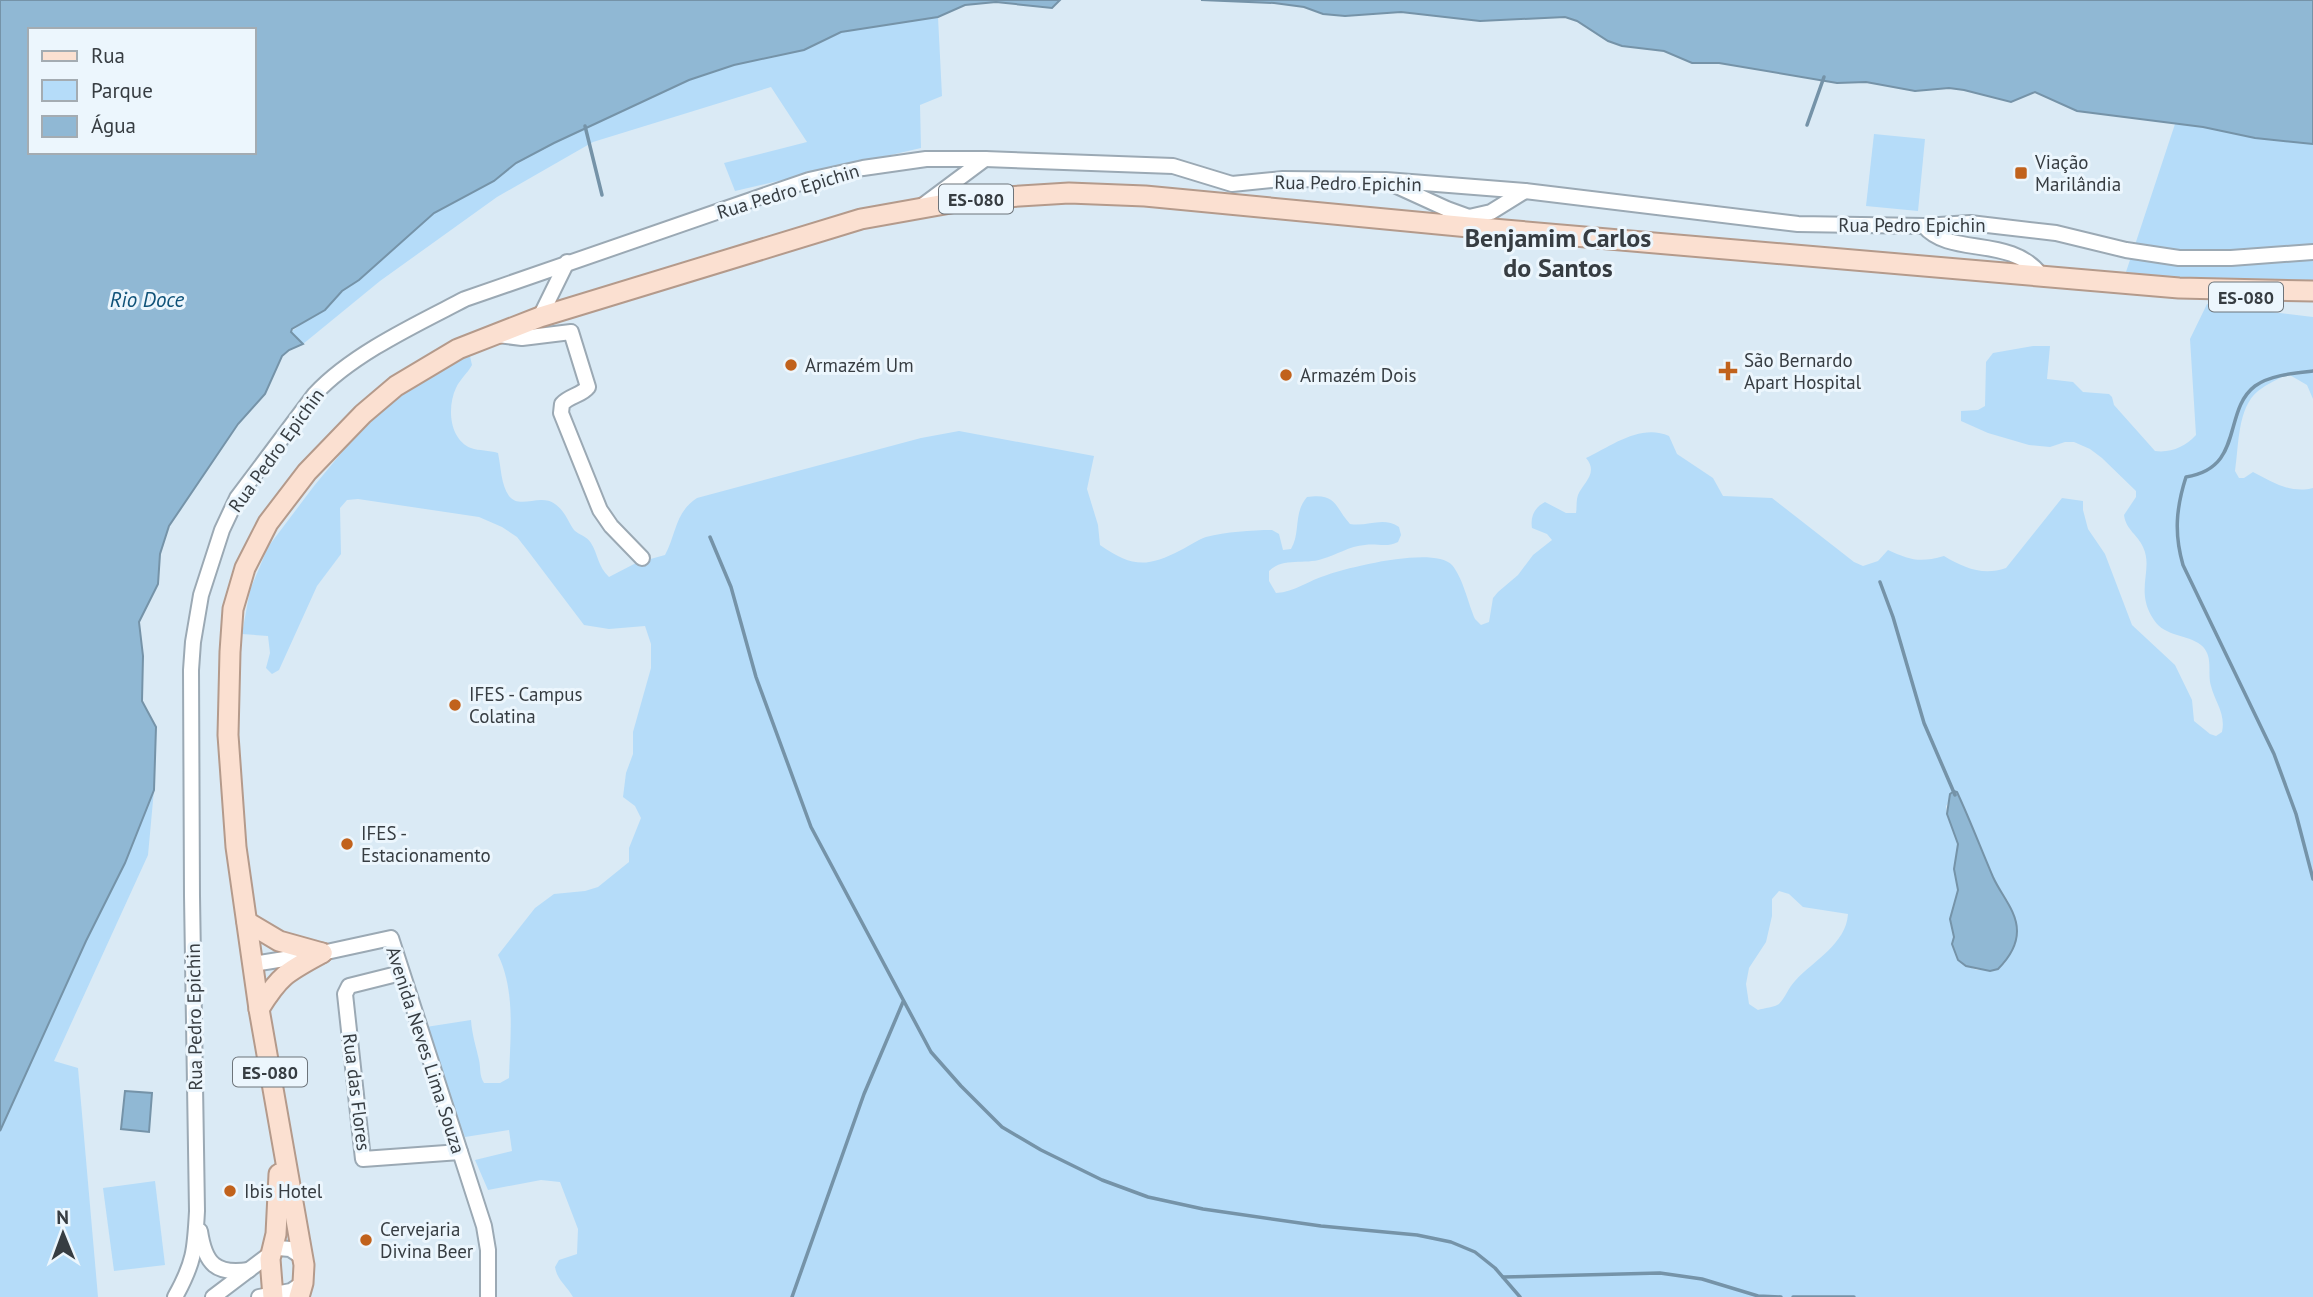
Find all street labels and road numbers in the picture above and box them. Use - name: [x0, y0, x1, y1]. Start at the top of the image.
- street label: Rua Pedro Epichin: [714, 158, 862, 224]
- street label: Rua Pedro Epichin: [1274, 170, 1422, 196]
- road number: ES-080: [939, 184, 1013, 214]
- street label: Rua Pedro Epichin: [1838, 213, 1986, 237]
- road number: ES-080: [2209, 282, 2283, 312]
- street label: Rua Pedro Epichin: [223, 383, 329, 517]
- street label: Rua Pedro Epichin: [181, 943, 207, 1091]
- street label: Avenida Neves Lima Souza: [381, 943, 471, 1157]
- street label: Rua das Flores: [338, 1032, 376, 1152]
- road number: ES-080: [233, 1058, 307, 1086]

